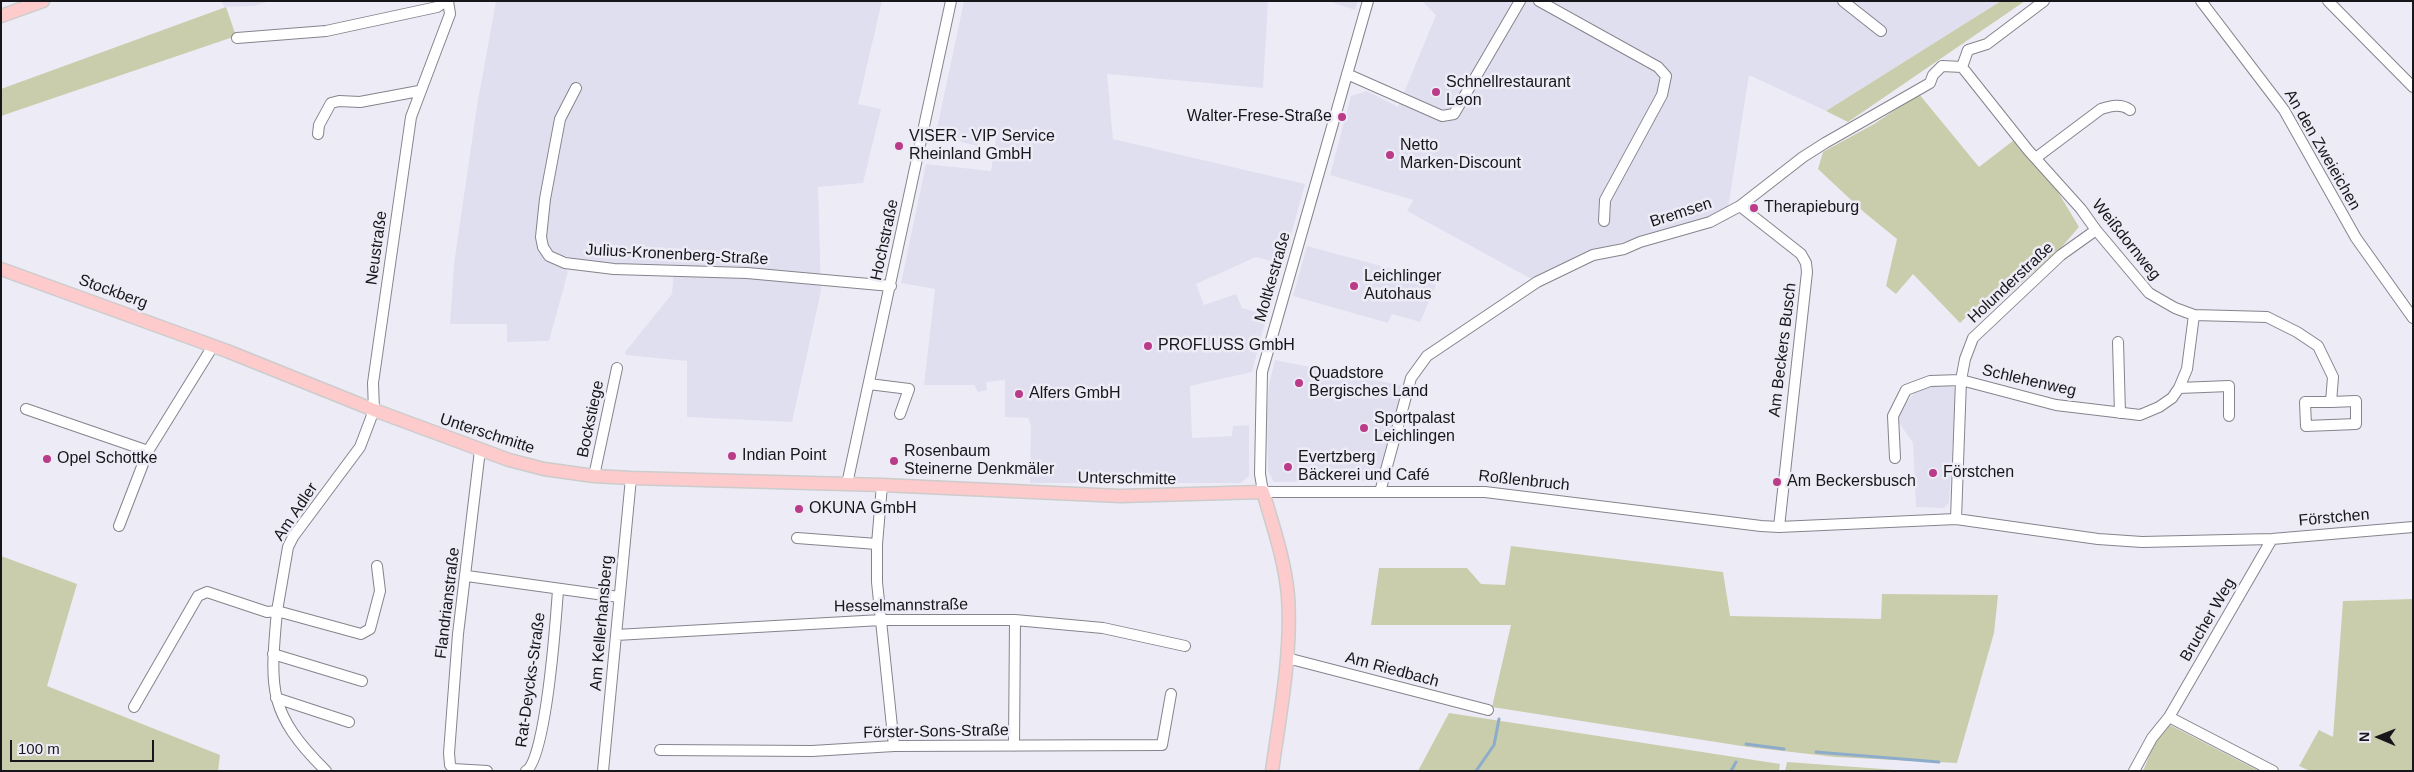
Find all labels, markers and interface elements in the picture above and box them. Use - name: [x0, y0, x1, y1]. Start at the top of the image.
- place label: Schnellrestaurant Leon: [1446, 73, 1571, 111]
- marker: Schnellrestaurant Leon: [1430, 86, 1442, 98]
- street label: An den Zweieichen: [2280, 86, 2364, 214]
- place label: Walter-Frese-Straße: [1187, 107, 1332, 127]
- marker: Walter-Frese-Straße: [1336, 111, 1348, 123]
- place label: VISER - VIP Service Rheinland GmbH: [909, 127, 1055, 165]
- place label: Netto Marken-Discount: [1400, 136, 1521, 174]
- marker: VISER - VIP Service Rheinland GmbH: [893, 140, 905, 152]
- marker: Netto Marken-Discount: [1384, 149, 1396, 161]
- street label: Bremsen: [1648, 194, 1714, 232]
- street label: Weißdornweg: [2088, 196, 2164, 284]
- street label: Hochstraße: [867, 198, 903, 282]
- place label: Therapieburg: [1764, 198, 1859, 218]
- marker: Therapieburg: [1748, 202, 1760, 214]
- street label: Neustraße: [362, 210, 392, 286]
- street label: Moltkestraße: [1251, 230, 1295, 324]
- street label: Holunderstraße: [1964, 238, 2058, 328]
- street label: Julius-Kronenberg-Straße: [585, 241, 769, 269]
- place label: Leichlinger Autohaus: [1364, 267, 1441, 305]
- street label: Stockberg: [76, 271, 150, 313]
- marker: Leichlinger Autohaus: [1348, 280, 1360, 292]
- street label: Am Beckers Busch: [1765, 282, 1801, 418]
- place label: PROFLUSS GmbH: [1158, 336, 1295, 356]
- marker: PROFLUSS GmbH: [1142, 340, 1154, 352]
- street label: Schlehenweg: [1980, 361, 2078, 401]
- place label: Quadstore Bergisches Land: [1309, 364, 1428, 402]
- marker: Quadstore Bergisches Land: [1293, 377, 1305, 389]
- street label: Bockstiege: [573, 379, 609, 459]
- place label: Alfers GmbH: [1029, 384, 1121, 404]
- marker: Alfers GmbH: [1013, 388, 1025, 400]
- place label: Sportpalast Leichlingen: [1374, 409, 1455, 447]
- street label: Unterschmitte: [437, 410, 537, 458]
- marker: Sportpalast Leichlingen: [1358, 422, 1370, 434]
- place label: Rosenbaum Steinerne Denkmäler: [904, 442, 1054, 480]
- place label: Indian Point: [742, 446, 827, 466]
- place label: Evertzberg Bäckerei und Café: [1298, 448, 1430, 486]
- place label: Opel Schottke: [57, 449, 158, 469]
- marker: Indian Point: [726, 450, 738, 462]
- marker: Opel Schottke: [41, 453, 53, 465]
- marker: Rosenbaum Steinerne Denkmäler: [888, 455, 900, 467]
- marker: Evertzberg Bäckerei und Café: [1282, 461, 1294, 473]
- place label: Förstchen: [1943, 463, 2014, 483]
- street label: Roßlenbruch: [1477, 467, 1571, 495]
- marker: Förstchen: [1927, 467, 1939, 479]
- street label: Unterschmitte: [1077, 469, 1177, 489]
- place label: Am Beckersbusch: [1787, 472, 1916, 492]
- marker: Am Beckersbusch: [1771, 476, 1783, 488]
- street label: Am Adler: [270, 479, 322, 545]
- place label: OKUNA GmbH: [809, 499, 917, 519]
- marker: OKUNA GmbH: [793, 503, 805, 515]
- street label: Förstchen: [2298, 505, 2370, 531]
- street label: Flandrianstraße: [432, 546, 464, 660]
- street label: Am Kellerhansberg: [587, 554, 617, 692]
- street label: Brucher Weg: [2176, 575, 2240, 665]
- street label: Hesselmannstraße: [834, 595, 968, 617]
- street label: Rat-Deycks-Straße: [512, 611, 550, 749]
- street label: Am Riedbach: [1343, 648, 1441, 692]
- north arrow: [2354, 712, 2404, 762]
- street label: Förster-Sons-Straße: [863, 721, 1009, 743]
- scale bar: [12, 730, 156, 762]
- text: N: [2356, 732, 2372, 742]
- text: 100 m: [18, 740, 60, 757]

